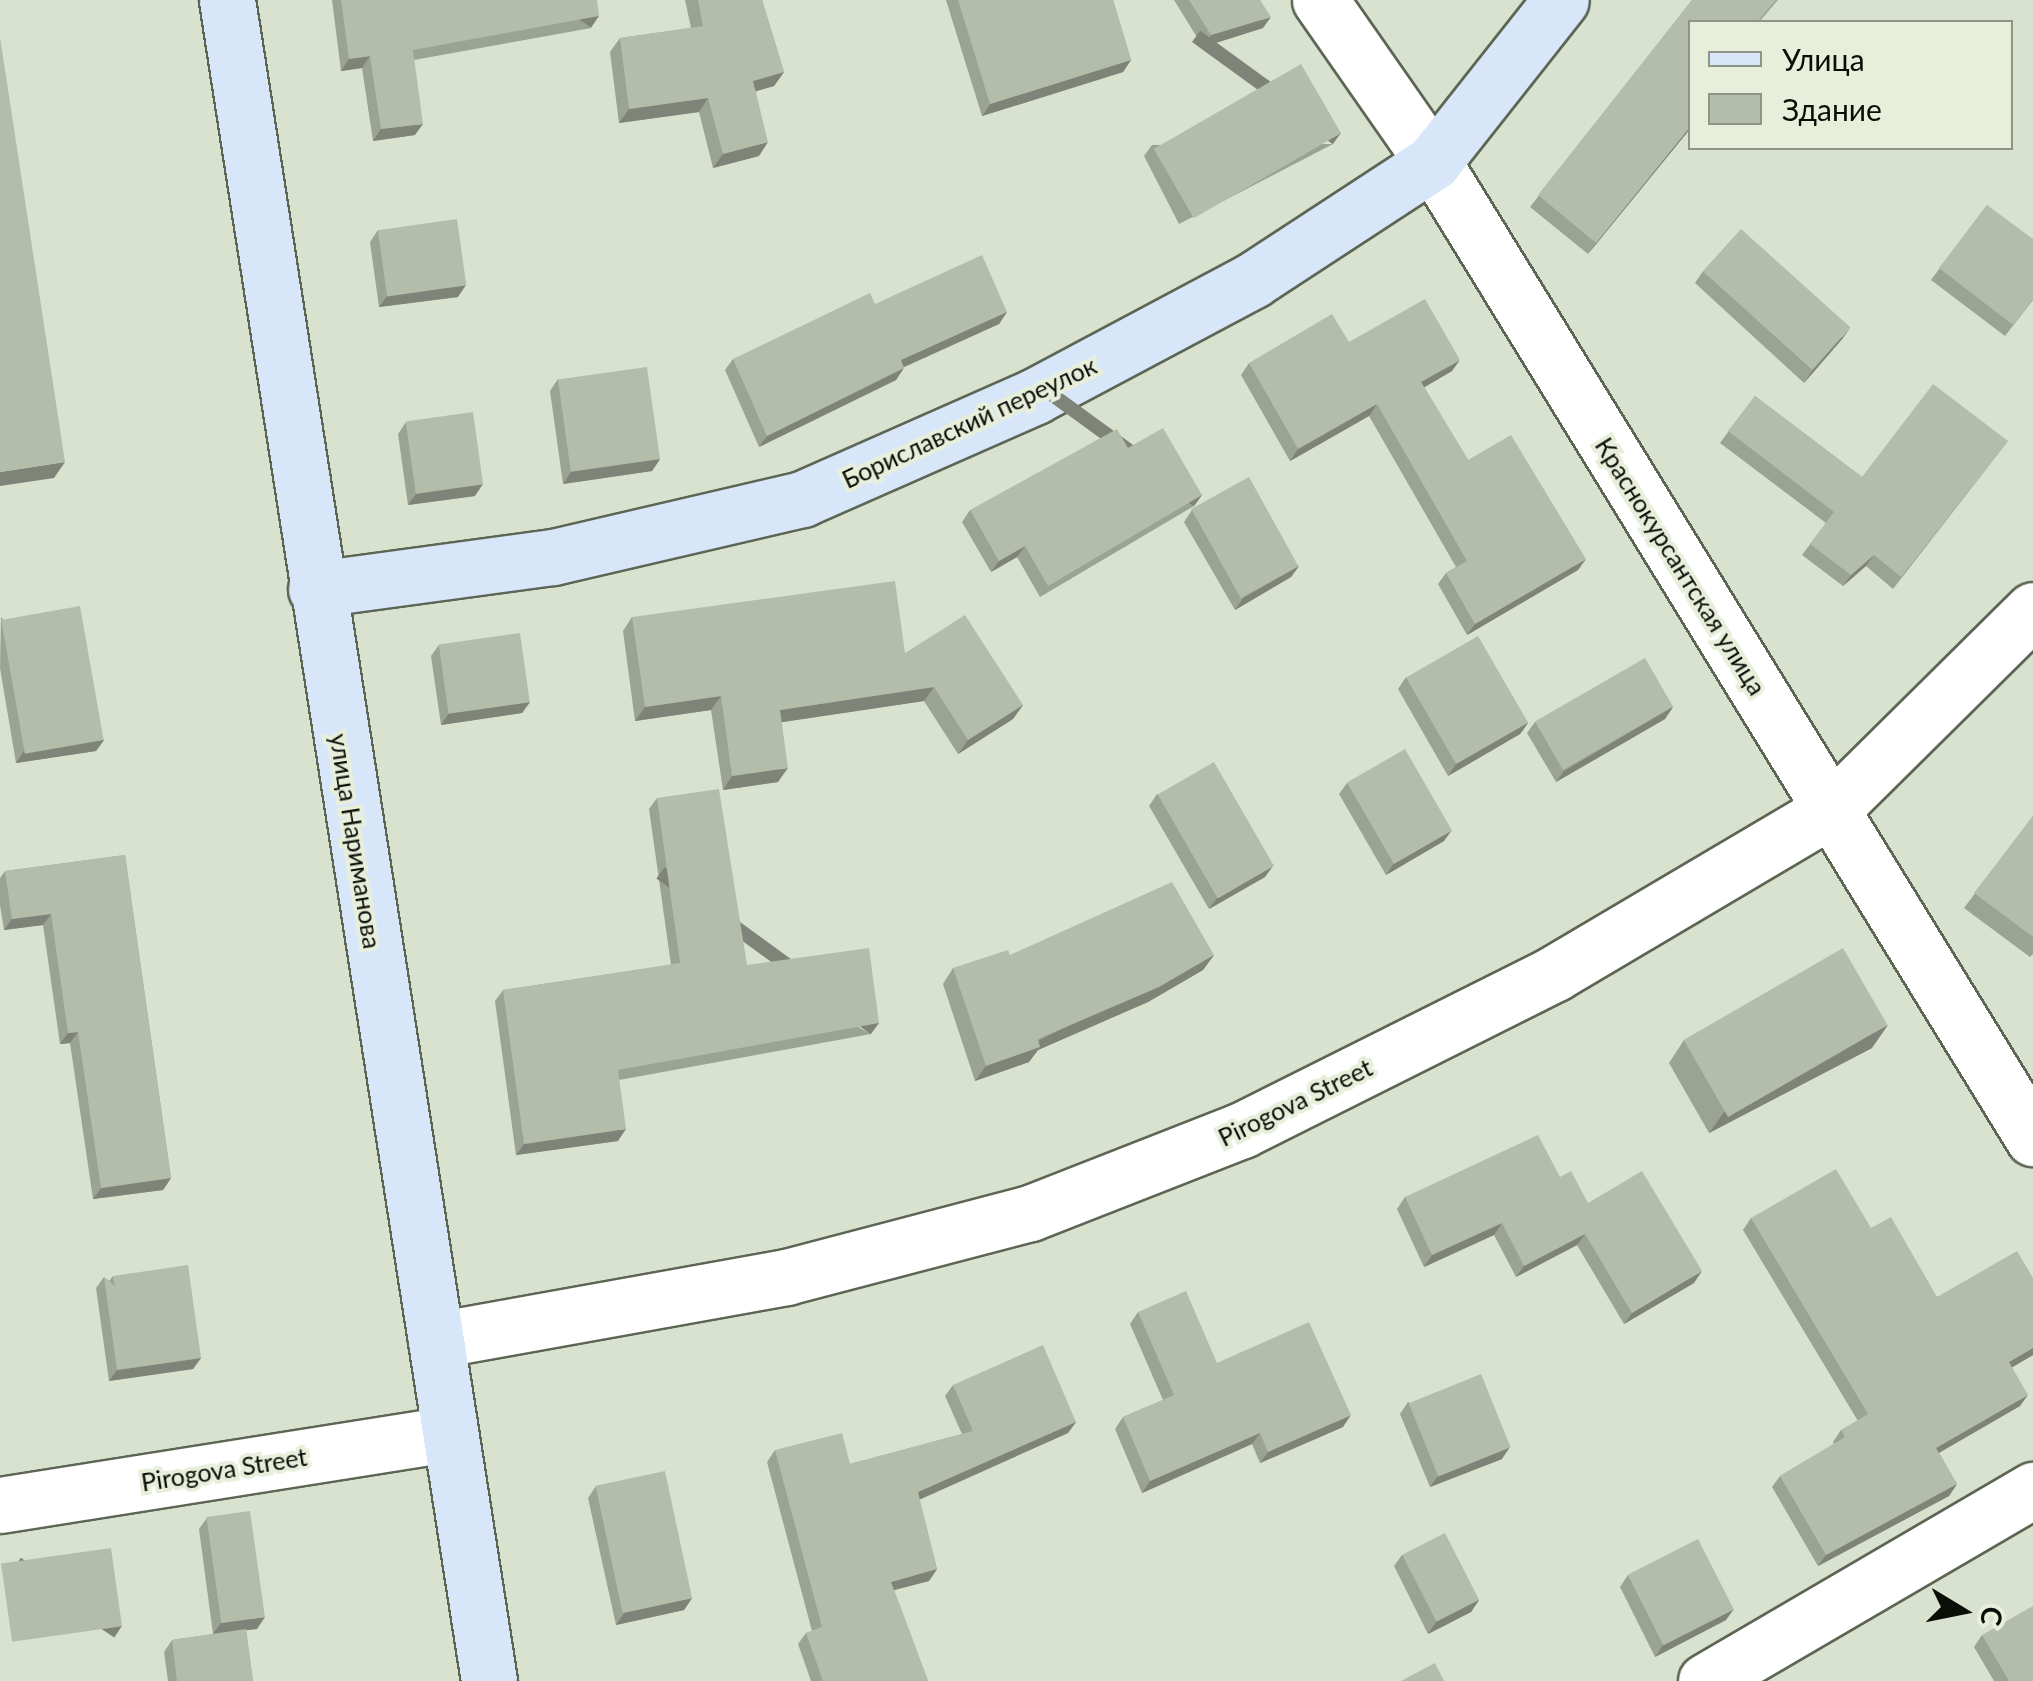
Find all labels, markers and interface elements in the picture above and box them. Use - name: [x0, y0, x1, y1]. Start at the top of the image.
- legend: [1688, 20, 2013, 150]
- text: Улица: [1782, 41, 1865, 77]
- text: Здание: [1782, 91, 1882, 127]
- street label: Бориславский переулок: [837, 350, 1101, 494]
- street label: Краснокурсантская улица: [1589, 432, 1773, 700]
- street label: улица Нариманова: [324, 731, 388, 951]
- street label: Pirogova Street: [1213, 1052, 1377, 1152]
- street label: Pirogova Street: [139, 1441, 309, 1497]
- north arrow: [1913, 1561, 2013, 1661]
- text: С: [1974, 1604, 2011, 1628]

